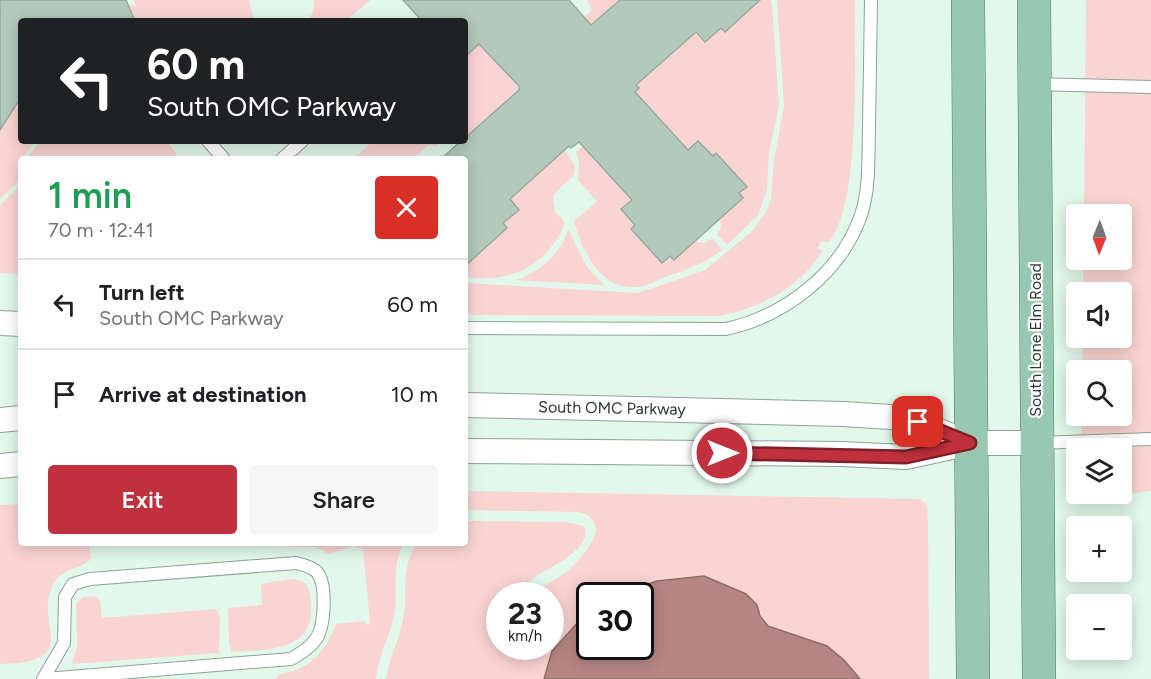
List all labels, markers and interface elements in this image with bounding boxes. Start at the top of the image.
text: 60 m [147,39,245,90]
icon: left [48,42,126,120]
text: South OMC Parkway [147,90,396,123]
text: 1 min [48,174,132,217]
button: close [375,176,438,239]
north arrow [1066,204,1132,270]
map controls [1066,204,1132,660]
text: 70 m · 12:41 [48,218,154,242]
street label: South Lone Elm Road [1026,263,1045,417]
text: Turn left [99,279,185,306]
button: sound [1066,282,1132,348]
icon: left [48,288,81,321]
text: 60 m [387,291,438,318]
text: South OMC Parkway [99,306,284,330]
button: search [1066,360,1132,426]
icon: arrive [48,378,81,411]
text: Arrive at destination [99,381,307,408]
text: 10 m [391,381,438,408]
pin [892,396,943,447]
street label: South OMC Parkway [538,397,687,419]
icon: arrive [901,405,934,438]
position arrow [690,421,754,485]
button: layers [1066,438,1132,504]
button: Exit [48,465,237,534]
button: Share [249,465,438,534]
button: + [1066,516,1132,582]
speed limit sign: 30 [576,582,654,660]
button: − [1066,594,1132,660]
text: 23 [508,595,542,632]
text: km/h [508,627,542,645]

